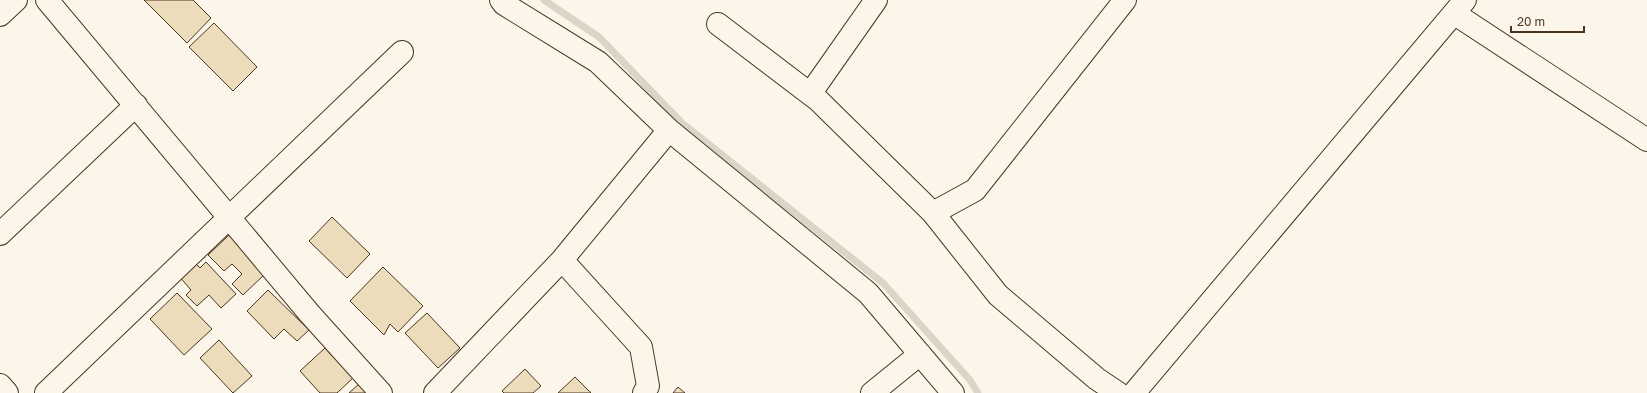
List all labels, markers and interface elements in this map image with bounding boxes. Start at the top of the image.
scale bar [1511,8,1584,34]
text: 20 m [1517,14,1545,29]

